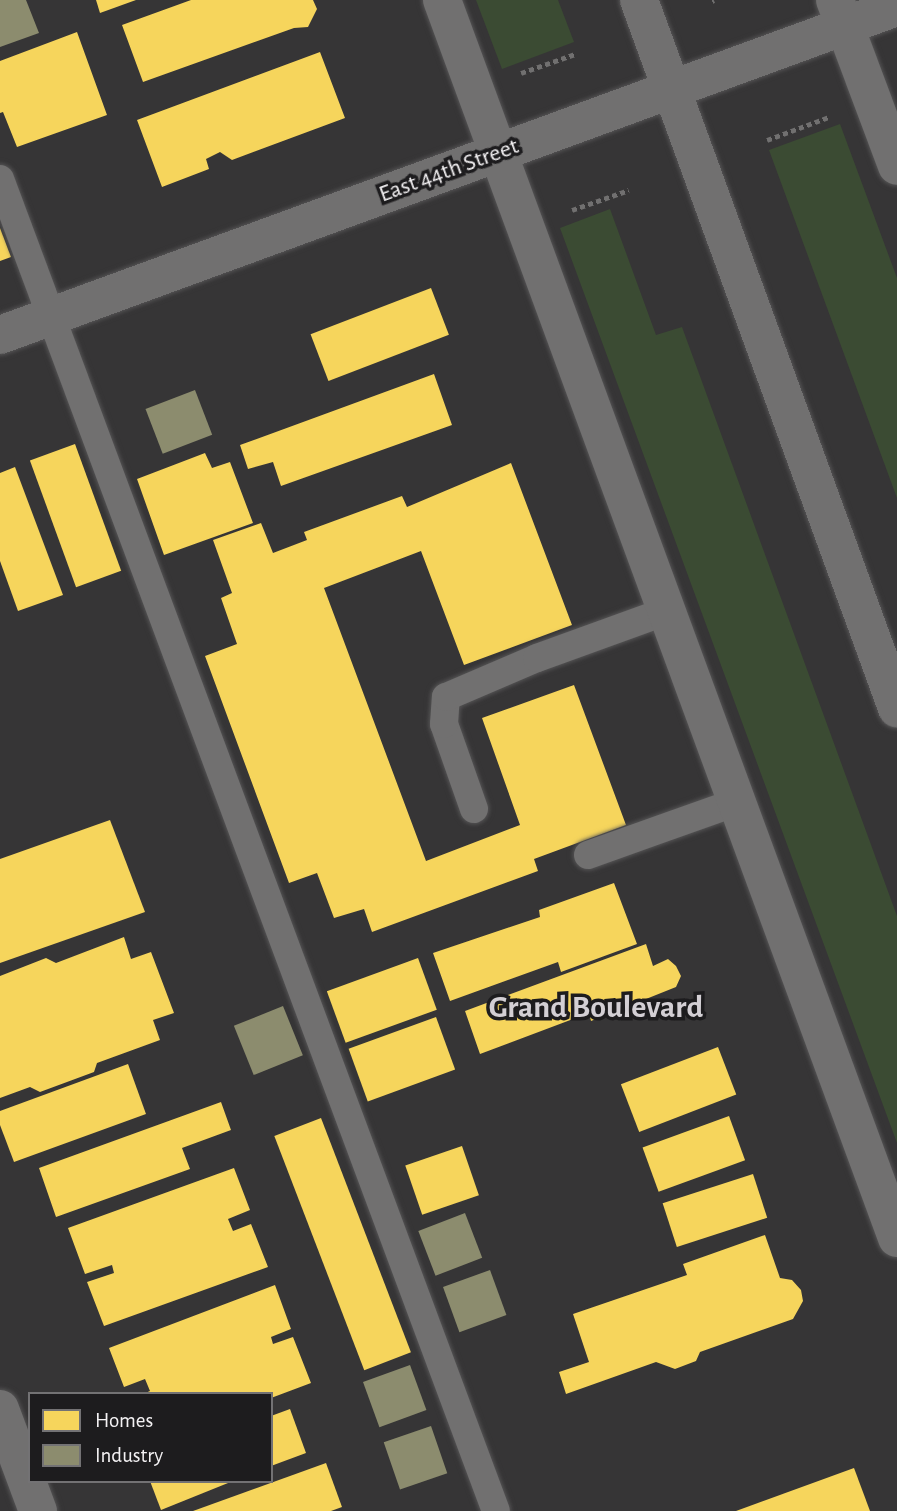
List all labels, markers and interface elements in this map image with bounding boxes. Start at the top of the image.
street label: East 44th Street [375,132,523,210]
district label: Grand Boulevard [489,988,703,1026]
legend [28,1392,273,1483]
text: Homes [95,1410,153,1431]
text: Industry [95,1445,163,1466]

